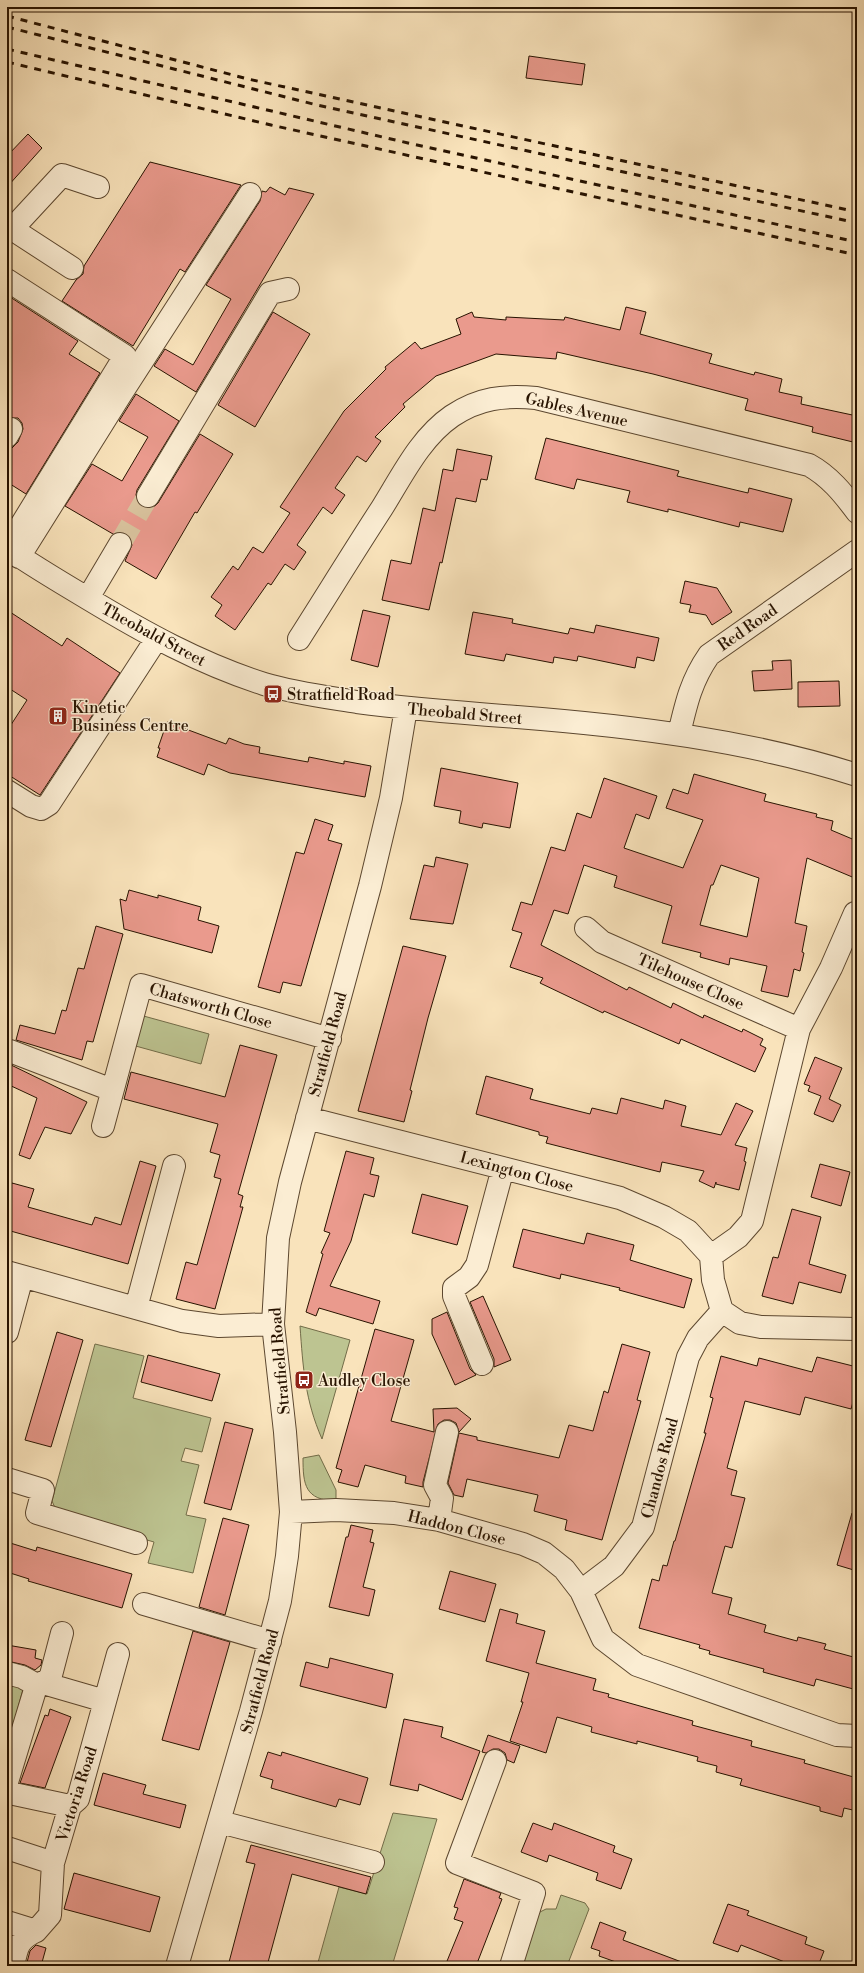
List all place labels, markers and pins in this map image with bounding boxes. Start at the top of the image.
bus stop icon: Stratfield Road [262,683,284,705]
place label: Stratfield Road [287,685,395,705]
place label: Kinetic Business Centre [71,698,189,736]
building icon: Kinetic Business Centre [47,705,69,727]
bus stop icon: Audley Close [293,1369,315,1391]
place label: Audley Close [317,1371,411,1391]

